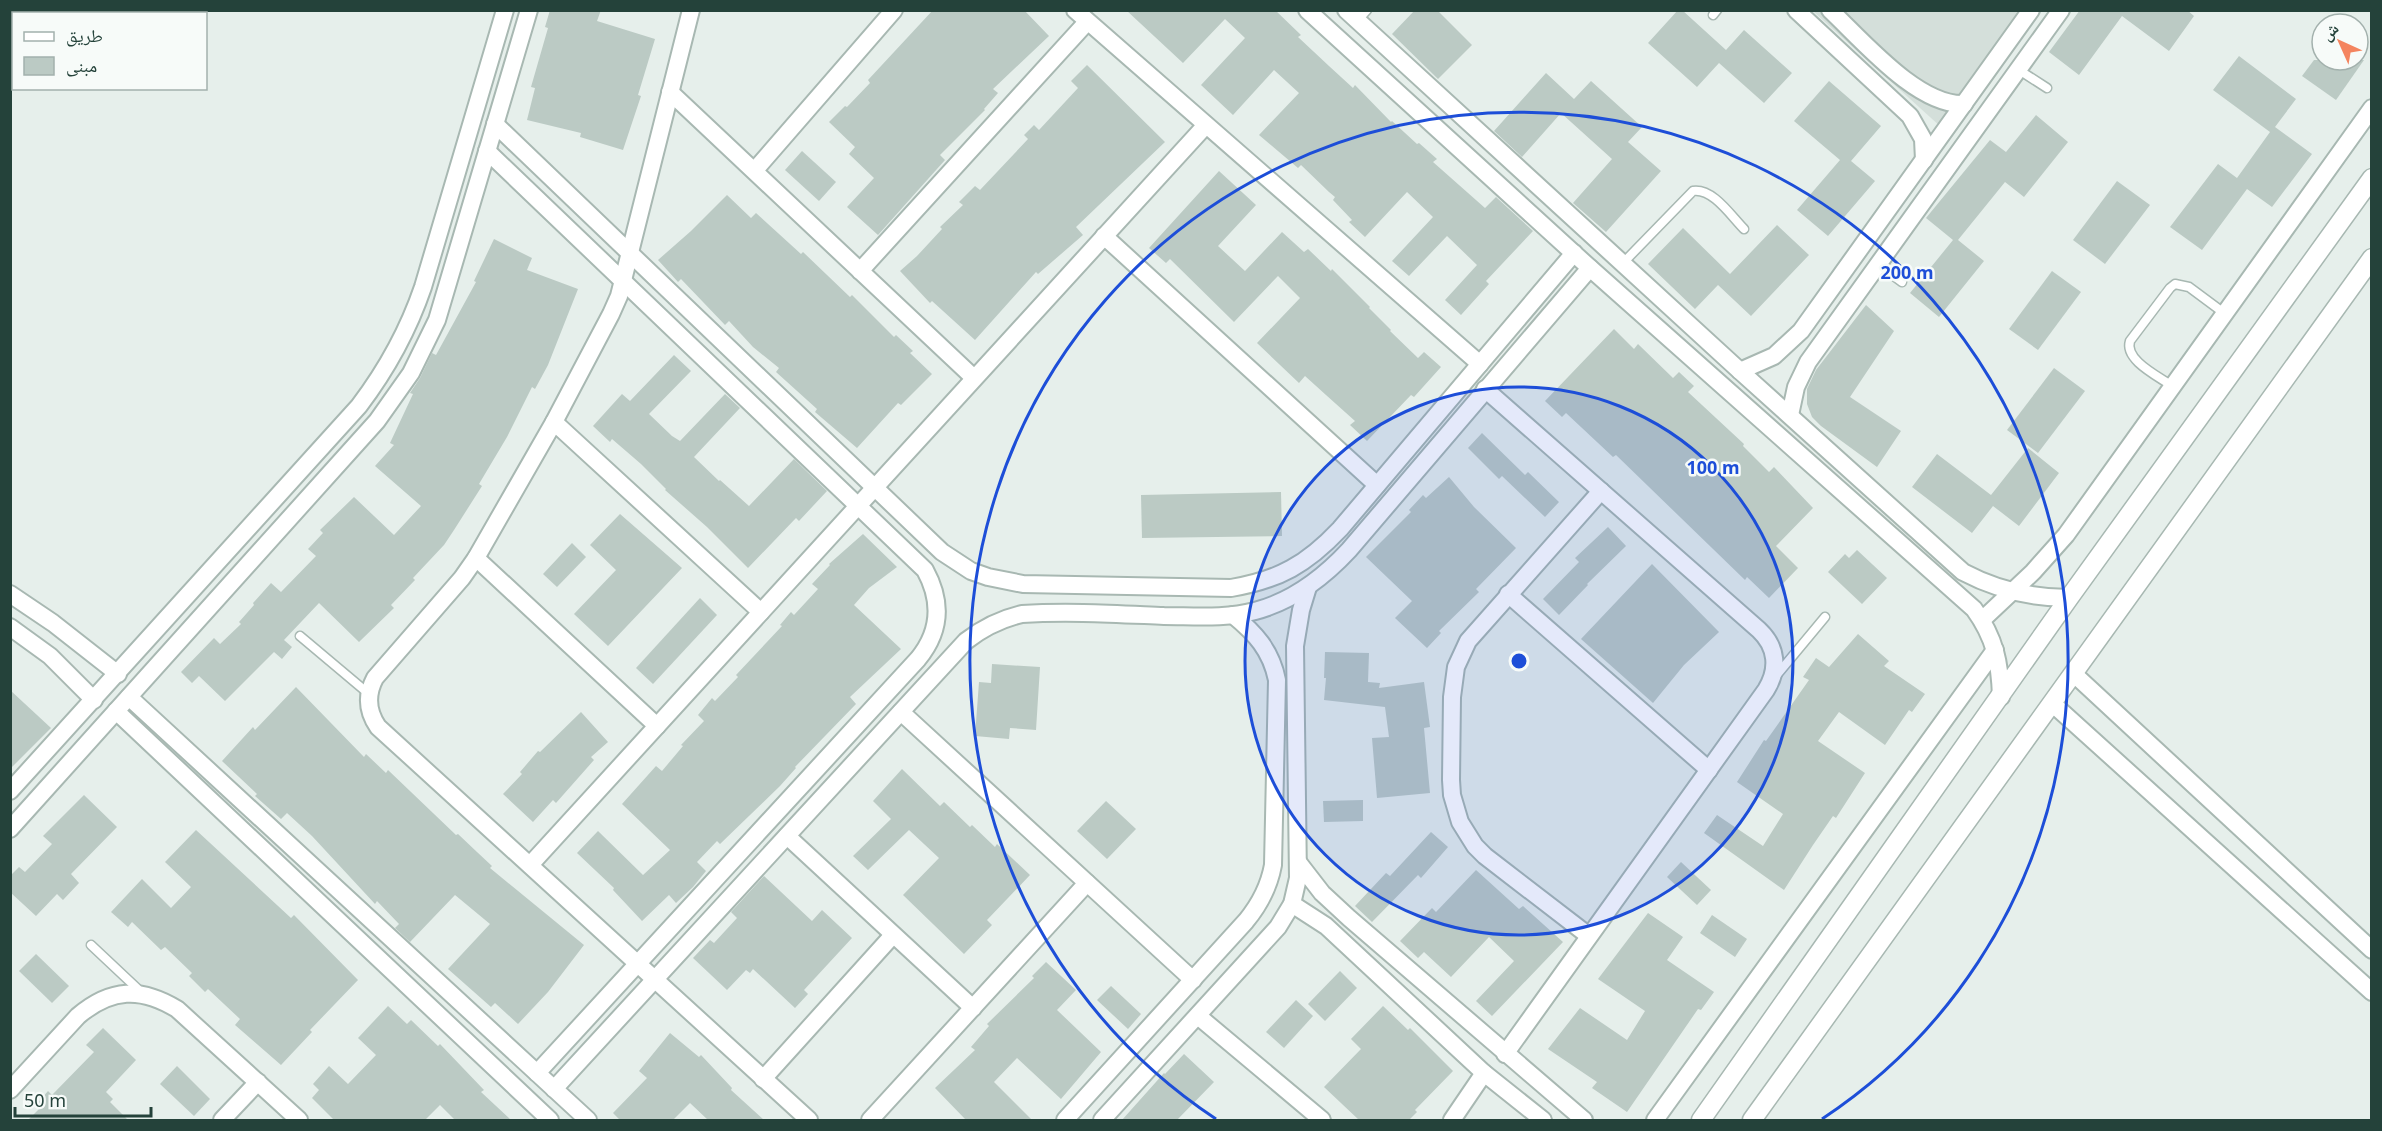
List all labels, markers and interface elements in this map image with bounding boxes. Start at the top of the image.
legend [12,12,207,90]
north arrow [2310,12,2370,72]
text: ش [2316,18,2343,45]
text: طريق [66,23,103,47]
text: مبنى [66,53,97,77]
text: 200 m [1880,260,1934,284]
text: 100 m [1686,455,1740,479]
centre of rings [1509,651,1529,671]
scale bar [15,1080,152,1118]
text: 50 m [24,1088,66,1112]

